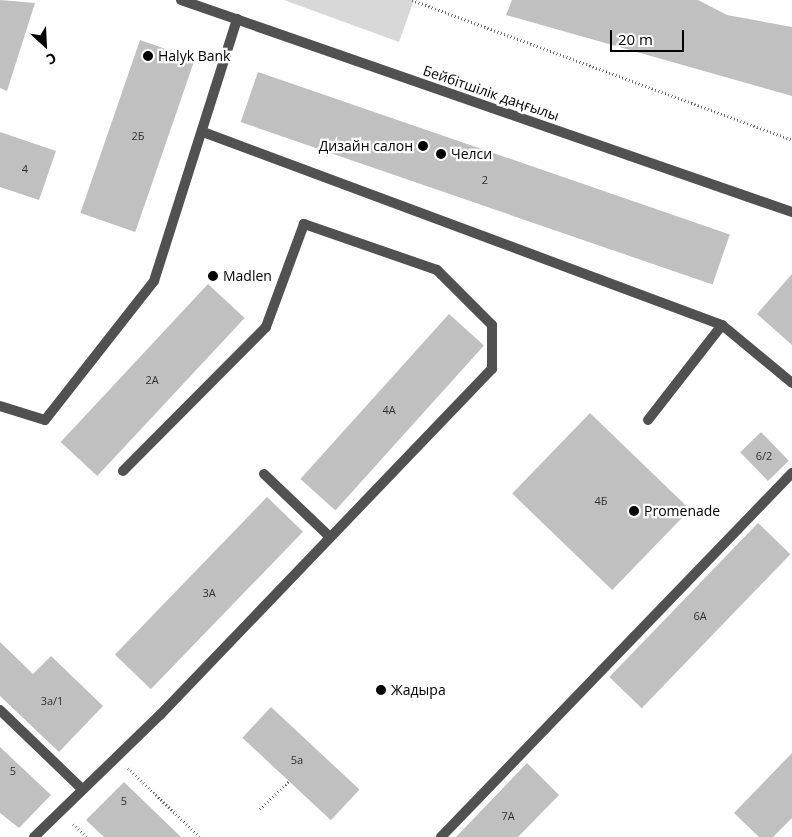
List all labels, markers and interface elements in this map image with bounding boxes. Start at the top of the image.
north arrow [20,20,70,70]
scale bar [612,20,686,52]
text: 20 m [618,29,653,49]
place label: Halyk Bank [158,48,230,64]
text: С [43,49,60,70]
marker: Halyk Bank [142,50,154,62]
street label: Бейбітшілік даңғылы [421,62,561,124]
house number: 2Б [131,129,145,143]
place label: Дизайн салон [319,138,413,154]
marker: Дизайн салон [417,140,429,152]
place label: Челси [451,146,492,162]
marker: Челси [435,148,447,160]
house number: 4 [22,162,28,176]
house number: 2 [482,173,488,187]
place label: Madlen [223,268,272,284]
marker: Madlen [207,270,219,282]
house number: 2А [145,373,159,387]
house number: 4А [382,403,396,417]
house number: 6/2 [756,449,772,463]
house number: 4Б [594,494,608,508]
place label: Promenade [644,503,720,519]
marker: Promenade [628,505,640,517]
house number: 3А [202,586,216,600]
house number: 6А [693,609,707,623]
place label: Жадыра [391,682,446,698]
marker: Жадыра [375,684,387,696]
house number: 3а/1 [41,694,63,708]
house number: 5а [291,753,303,767]
house number: 5 [10,764,16,778]
house number: 5 [121,794,127,808]
house number: 7А [501,809,515,823]

